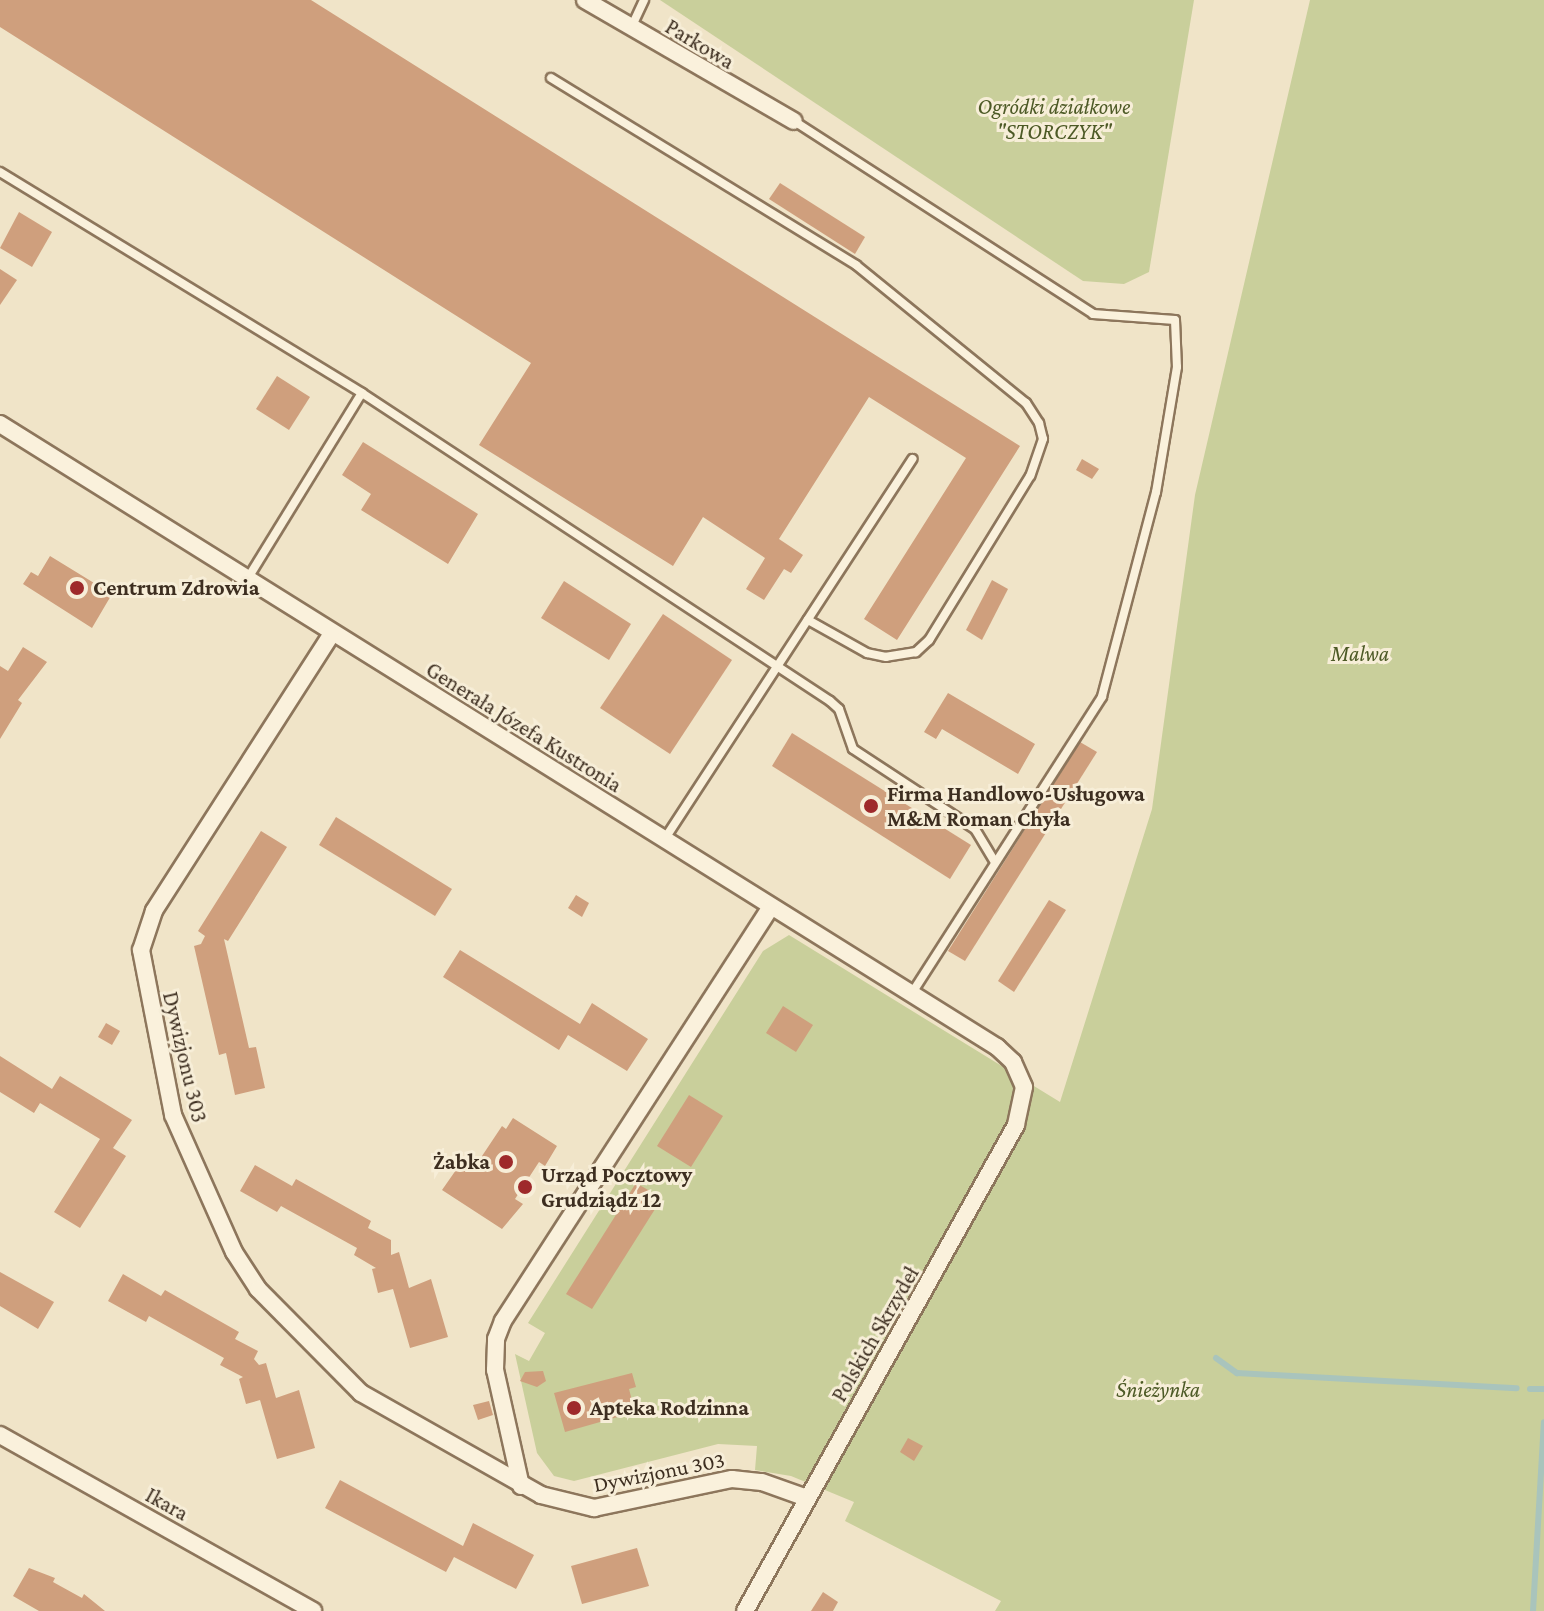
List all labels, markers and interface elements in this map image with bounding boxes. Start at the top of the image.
street label: Parkowa [661,13,739,75]
park label: Ogródki działkowe "STORCZYK" [978,93,1130,144]
place label: Centrum Zdrowia [93,575,259,601]
marker: Centrum Zdrowia [68,579,86,597]
park label: Malwa [1331,641,1389,667]
street label: Generała Józefa Kustronia [421,656,627,798]
place label: Firma Handlowo-Usługowa M&M Roman Chyła [887,780,1145,832]
marker: Firma Handlowo-Usługowa M&M Roman Chyła [862,797,880,815]
street label: Dywizjonu 303 [157,989,213,1125]
place label: Żabka [433,1149,490,1175]
marker: Żabka [497,1153,515,1171]
place label: Urząd Pocztowy Grudziądz 12 [541,1161,692,1212]
marker: Urząd Pocztowy Grudziądz 12 [516,1178,534,1196]
street label: Polskich Skrzydeł [826,1262,924,1406]
park label: Śnieżynka [1116,1377,1200,1403]
place label: Apteka Rodzinna [590,1395,749,1421]
marker: Apteka Rodzinna [565,1399,583,1417]
street label: Dywizjonu 303 [591,1446,727,1498]
street label: Ikara [141,1482,193,1526]

